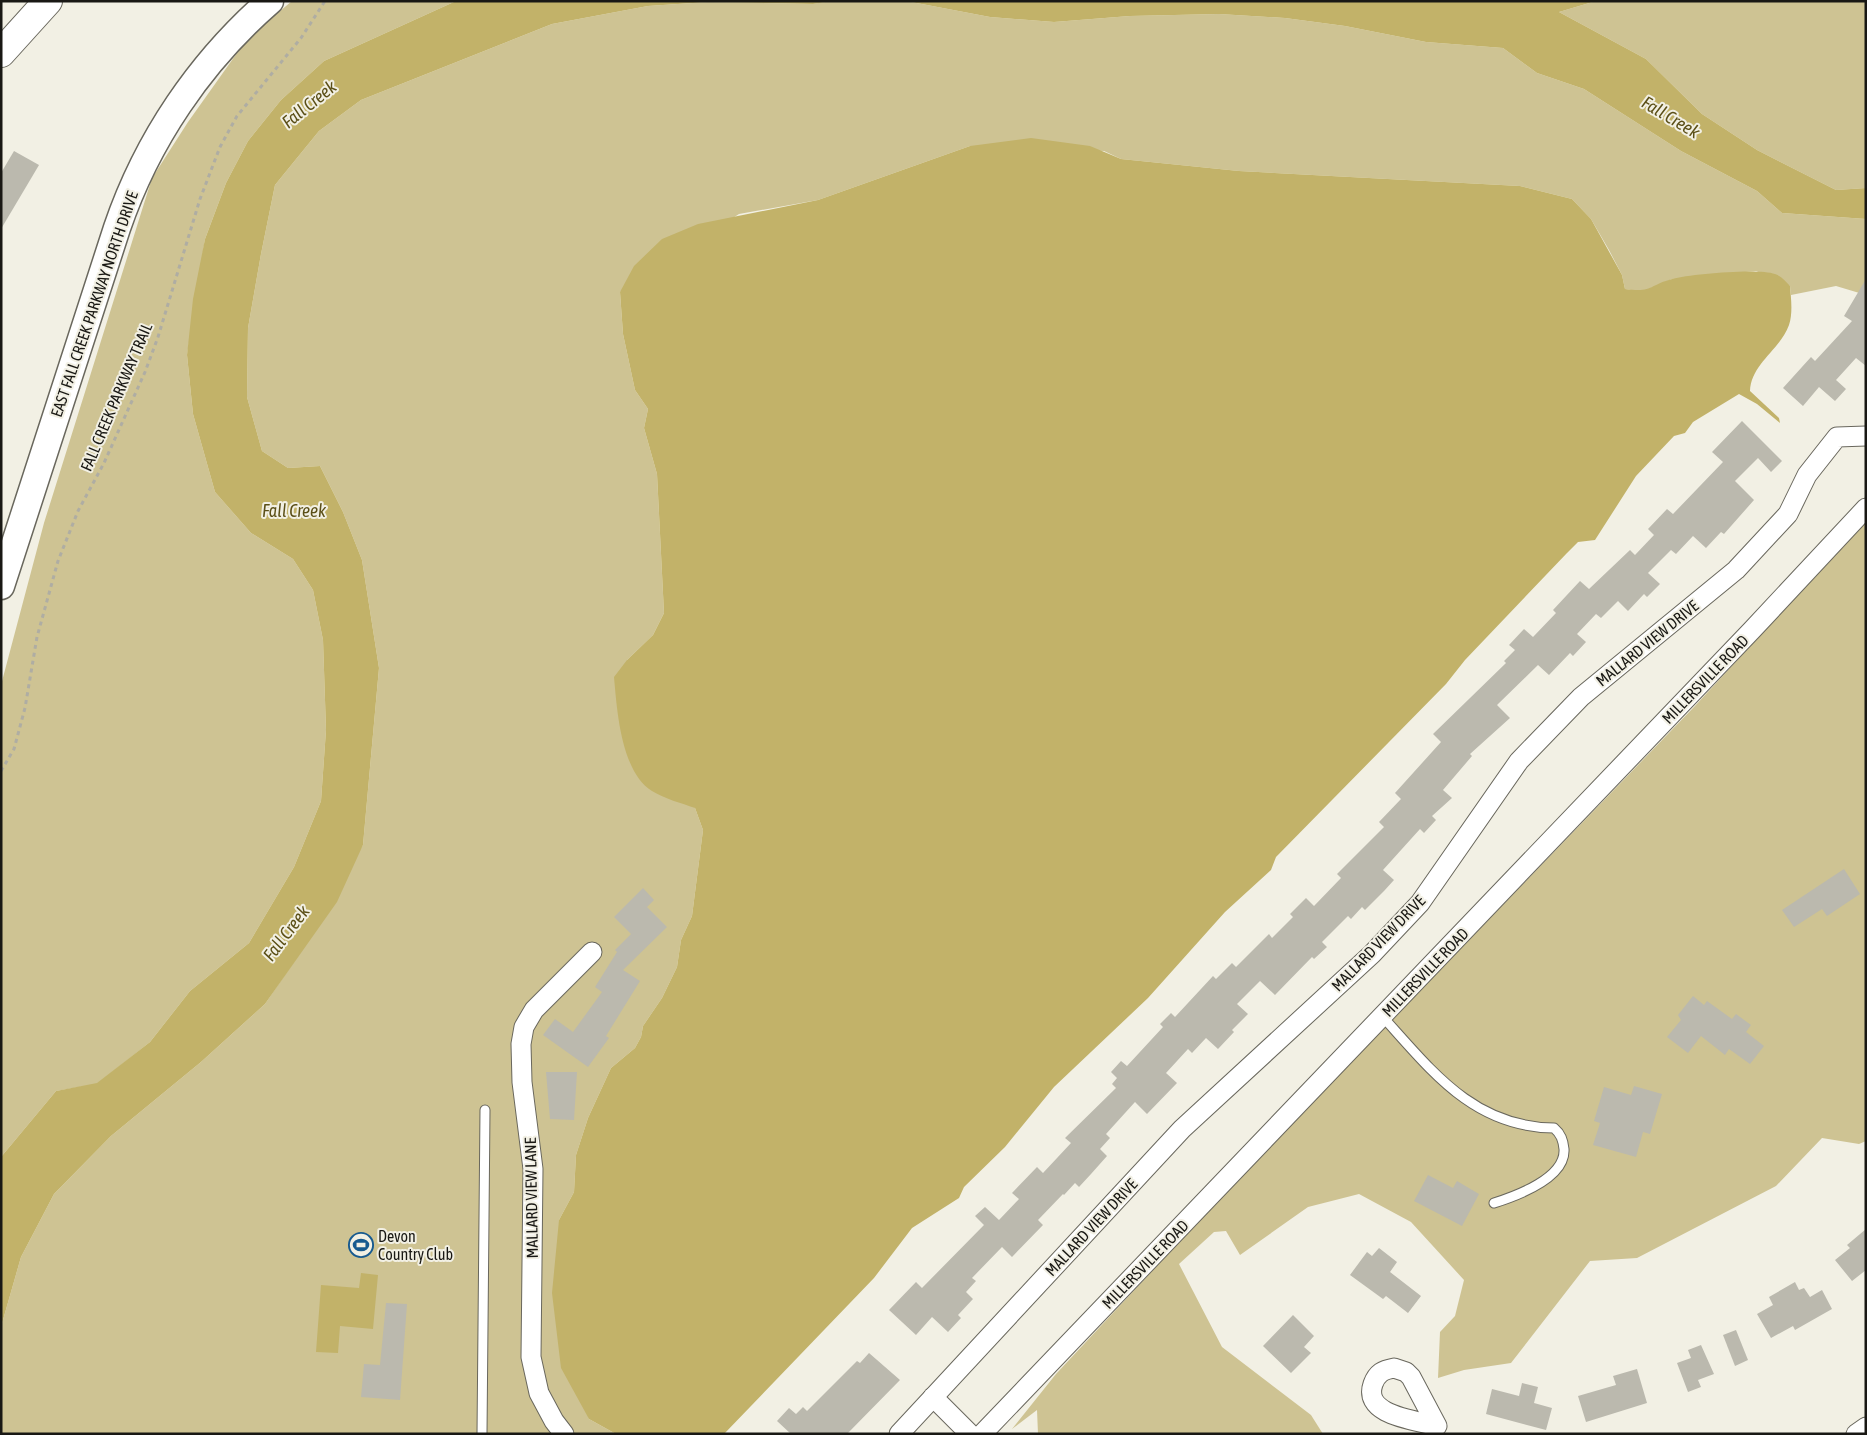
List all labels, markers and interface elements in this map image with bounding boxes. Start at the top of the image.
water label: Fall Creek [278,75,341,132]
water label: Fall Creek [1638,92,1705,143]
street label: EAST FALL CREEK PARKWAY NORTH DRIVE [47,189,141,419]
street label: FALL CREEK PARKWAY TRAIL [77,320,156,474]
water label: Fall Creek [262,500,327,521]
street label: MALLARD VIEW DRIVE [1592,596,1702,690]
street label: MILLERSVILLE ROAD [1658,631,1752,727]
street label: MALLARD VIEW DRIVE [1328,891,1428,995]
water label: Fall Creek [258,900,314,965]
street label: MILLERSVILLE ROAD [1378,924,1472,1020]
street label: MALLARD VIEW LANE [521,1137,541,1259]
street label: MALLARD VIEW DRIVE [1041,1175,1141,1279]
street label: MILLERSVILLE ROAD [1098,1216,1192,1312]
place label: Devon Country Club [378,1227,453,1264]
sports icon: Devon Country Club [348,1232,374,1258]

